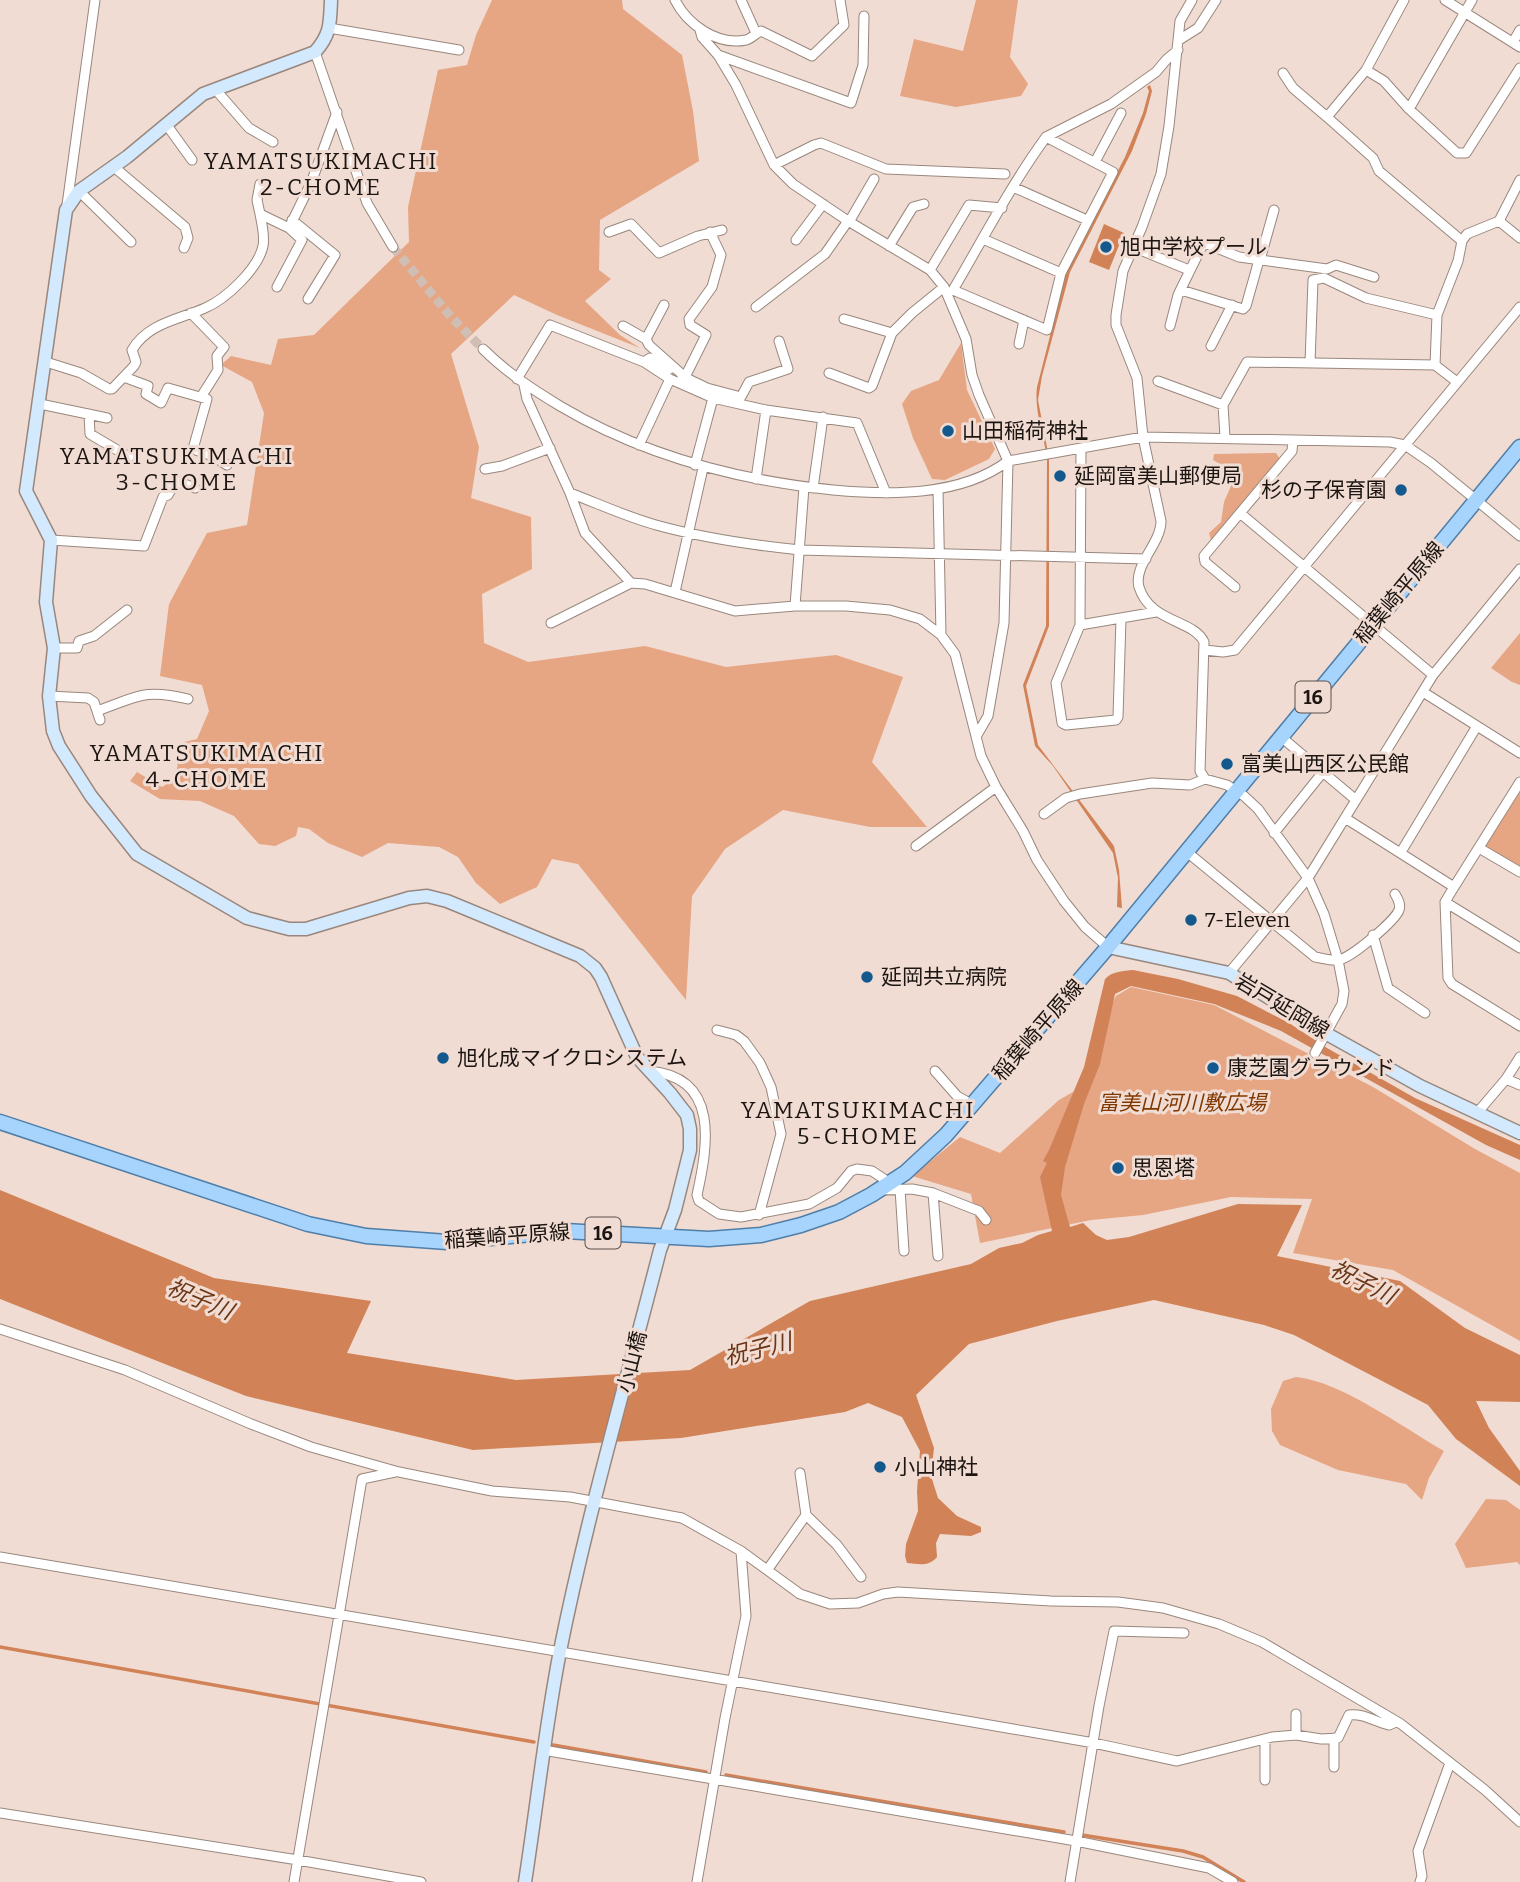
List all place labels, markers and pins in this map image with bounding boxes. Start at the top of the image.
place label: 旭中学校プール [1120,234,1267,260]
marker: 旭中学校プール [1098,239,1114,255]
place label: 山田稲荷神社 [962,418,1088,444]
marker: 山田稲荷神社 [940,423,956,439]
place label: 延岡富美山郵便局 [1074,463,1242,489]
marker: 延岡富美山郵便局 [1052,468,1068,484]
place label: 杉の子保育園 [1261,477,1387,503]
marker: 杉の子保育園 [1393,482,1409,498]
place label: 富美山西区公民館 [1241,751,1409,777]
marker: 富美山西区公民館 [1219,756,1235,772]
place label: 7-Eleven [1205,907,1290,933]
marker: 7-Eleven [1183,912,1199,928]
place label: 延岡共立病院 [881,964,1007,990]
marker: 延岡共立病院 [859,969,875,985]
place label: 旭化成マイクロシステム [457,1045,687,1071]
marker: 旭化成マイクロシステム [435,1050,451,1066]
place label: 康芝園グラウンド [1227,1055,1395,1081]
marker: 康芝園グラウンド [1205,1060,1221,1076]
place label: 思恩塔 [1132,1155,1195,1181]
marker: 思恩塔 [1110,1160,1126,1176]
place label: 小山神社 [894,1454,978,1480]
marker: 小山神社 [872,1459,888,1475]

